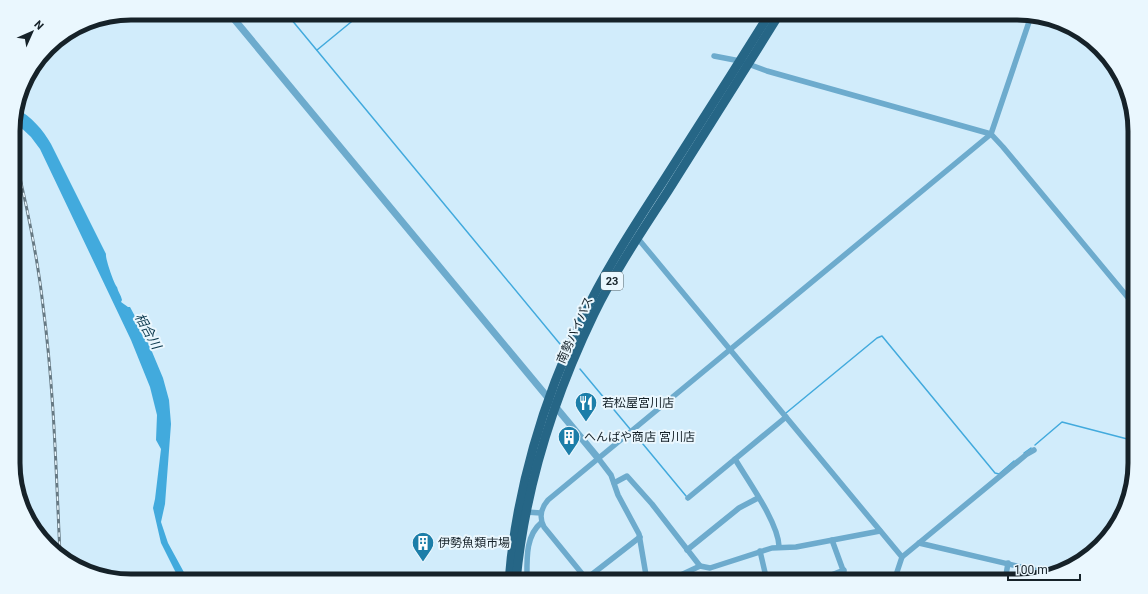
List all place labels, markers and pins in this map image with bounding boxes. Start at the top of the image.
restaurant icon: 若松屋宮川店 [573,390,599,423]
place label: 若松屋宮川店 [602,396,674,410]
building icon: へんばや商店 宮川店 [556,424,582,457]
place label: へんばや商店 宮川店 [584,430,695,444]
building icon: 伊勢魚類市場 [410,530,436,563]
place label: 伊勢魚類市場 [438,536,510,550]

